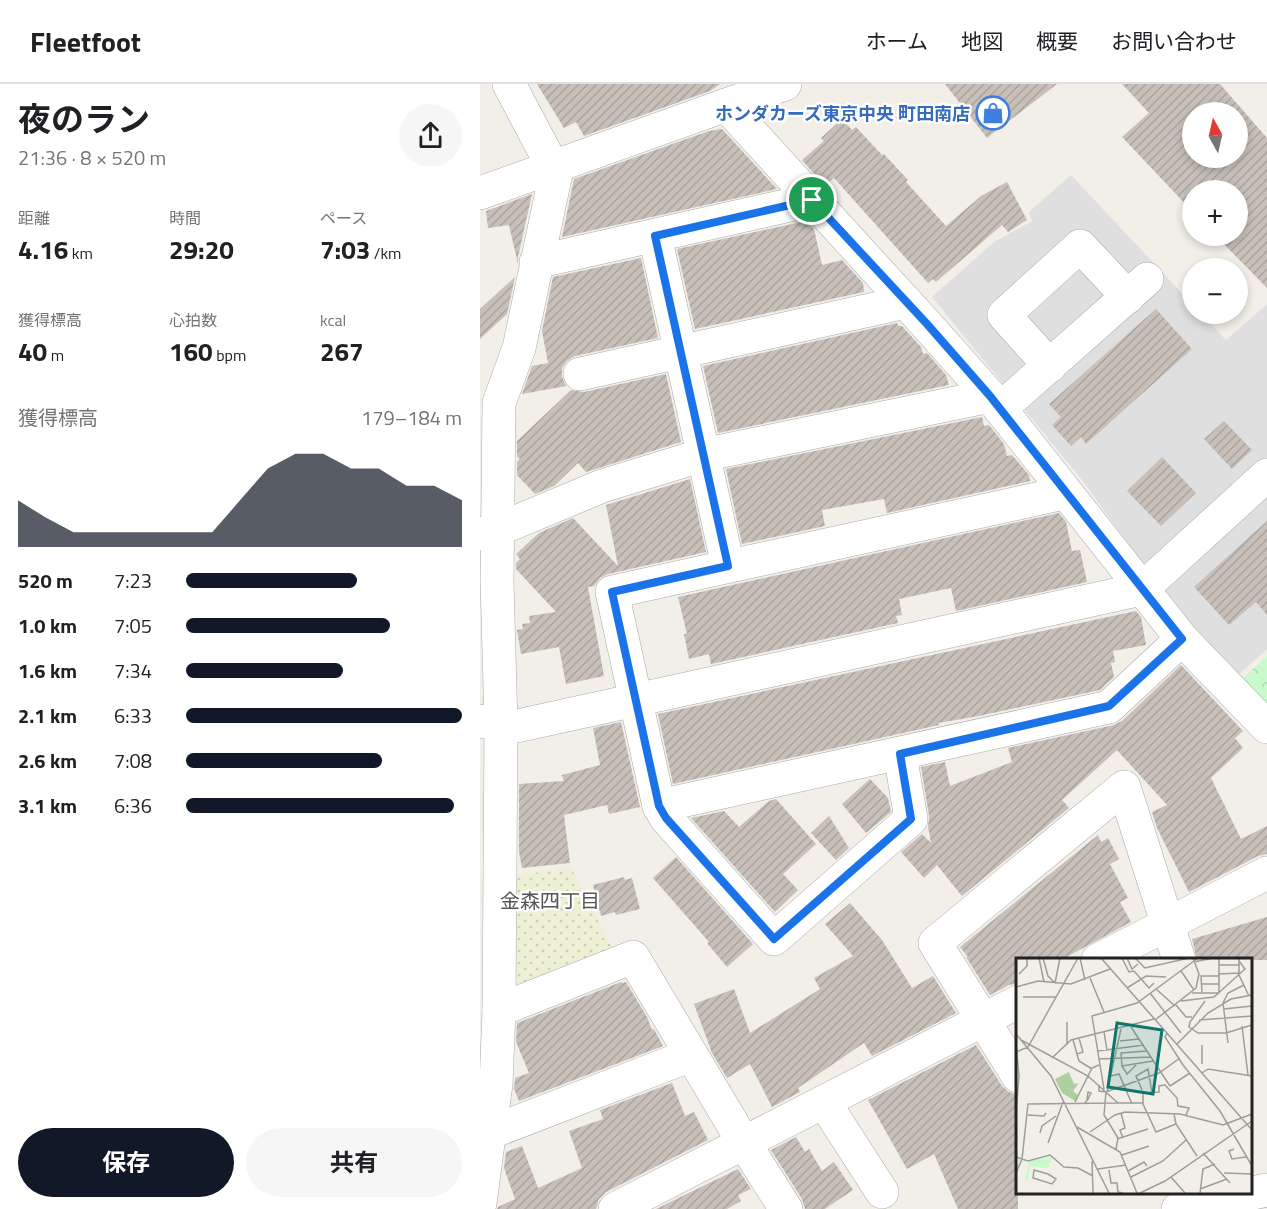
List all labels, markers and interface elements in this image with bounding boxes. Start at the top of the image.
text: Fleetfoot [30,20,141,63]
text: ホーム [866,25,928,57]
text: 地図 [961,25,1003,57]
text: 概要 [1036,25,1078,57]
text: お問い合わせ [1111,25,1237,57]
text: 夜のラン [18,94,150,144]
shop icon: ホンダカーズ東京中央 町田南店 [975,95,1011,131]
place label: ホンダカーズ東京中央 町田南店 [715,100,970,127]
north arrow [1182,102,1248,168]
map controls [1182,102,1248,324]
button: share [399,104,462,167]
text: 21:36 · 8 × 520 m [18,142,166,173]
pin [786,174,837,225]
button: + [1182,180,1248,246]
icon: arrive [795,183,828,216]
text: 距離 [18,206,50,230]
text: 時間 [169,206,201,230]
text: ペース [320,206,367,230]
text: 4.16 [18,230,68,269]
text: 29:20 [169,230,234,269]
text: 7:03 [320,230,370,269]
text: km [68,241,93,265]
text: /km [370,241,402,265]
button: − [1182,258,1248,324]
text: 獲得標高 [18,308,82,332]
text: 心拍数 [169,308,217,332]
text: kcal [320,308,346,332]
text: 40 [18,332,47,371]
text: 160 [169,332,213,371]
text: 267 [320,332,364,371]
text: m [47,343,64,367]
text: bpm [213,343,246,367]
text: 獲得標高 [18,402,98,433]
text: 179–184 m [361,402,462,433]
text: 520 m [18,565,73,596]
text: 7:23 [114,565,152,596]
text: 1.0 km [18,610,77,641]
text: 7:05 [114,610,152,641]
text: 1.6 km [18,655,77,686]
text: 7:34 [114,655,152,686]
text: 2.1 km [18,700,77,731]
text: 6:33 [114,700,152,731]
text: 2.6 km [18,745,77,776]
text: 7:08 [114,745,152,776]
text: 3.1 km [18,790,77,821]
text: 6:36 [114,790,152,821]
district label: 金森四丁目 [500,885,600,916]
inset map [1016,958,1252,1194]
button: 保存 [18,1128,234,1197]
button: 共有 [246,1128,462,1197]

